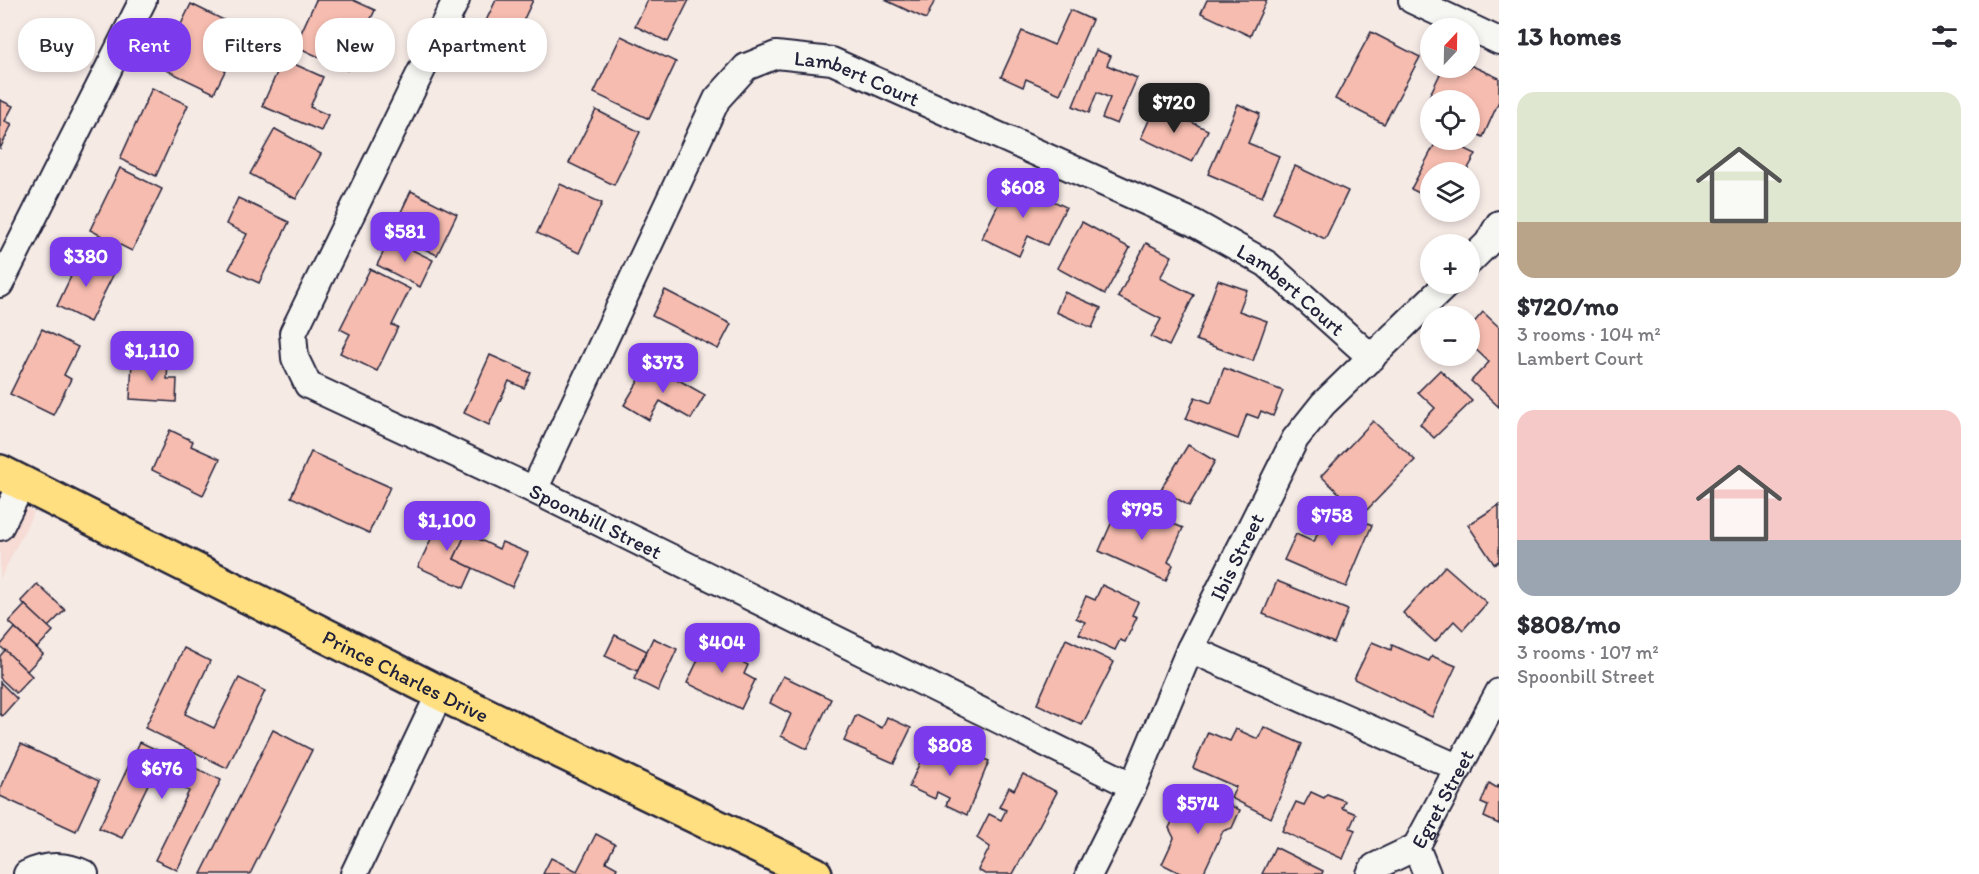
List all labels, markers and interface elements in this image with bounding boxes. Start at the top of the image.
chip: Buy [18,18,95,72]
chip: Rent [107,18,191,72]
chip: Filters [203,18,303,72]
chip: New [315,18,395,72]
chip: Apartment [407,18,547,72]
north arrow [1420,18,1480,78]
map controls [1420,18,1480,366]
text: 13 homes [1517,20,1621,52]
icon: filters [1928,20,1961,53]
street label: Lambert Court [793,45,924,111]
pin: $720 [1138,83,1210,134]
text: $720 [1153,90,1195,114]
button: locate [1420,90,1480,150]
icon: home [1685,131,1793,239]
button: layers [1420,162,1480,222]
pin: $608 [987,168,1059,219]
text: $608 [1001,175,1045,199]
pin: $581 [369,212,441,263]
text: $581 [385,219,425,243]
button: + [1420,234,1480,294]
pin: $380 [50,237,122,288]
street label: Lambert Court [1233,237,1350,340]
text: $380 [64,244,108,268]
text: $720/mo [1517,290,1619,322]
button: − [1420,306,1480,366]
text: 3 rooms · 104 m² [1517,322,1661,346]
pin: $1,110 [103,331,201,382]
text: $1,110 [124,338,180,362]
pin: $373 [627,343,699,394]
text: Lambert Court [1517,346,1643,370]
text: $373 [642,350,684,374]
icon: home [1685,449,1793,557]
street label: Spoonbill Street [526,477,666,564]
pin: $795 [1106,490,1178,541]
pin: $758 [1296,496,1368,547]
text: $795 [1121,497,1163,521]
pin: $1,100 [398,501,496,552]
text: $758 [1311,503,1353,527]
text: $1,100 [418,508,476,532]
street label: Ibis Street [1204,509,1268,604]
text: $808/mo [1517,608,1621,640]
pin: $404 [686,623,758,674]
street label: Prince Charles Drive [319,624,493,727]
text: $404 [699,630,745,654]
text: 3 rooms · 107 m² [1517,640,1659,664]
text: Spoonbill Street [1517,664,1654,688]
pin: $808 [914,726,986,777]
text: $808 [928,733,972,757]
street label: Egret Street [1405,745,1479,852]
pin: $676 [126,749,198,800]
text: $676 [141,756,183,780]
pin: $574 [1162,784,1234,835]
text: $574 [1177,791,1219,815]

